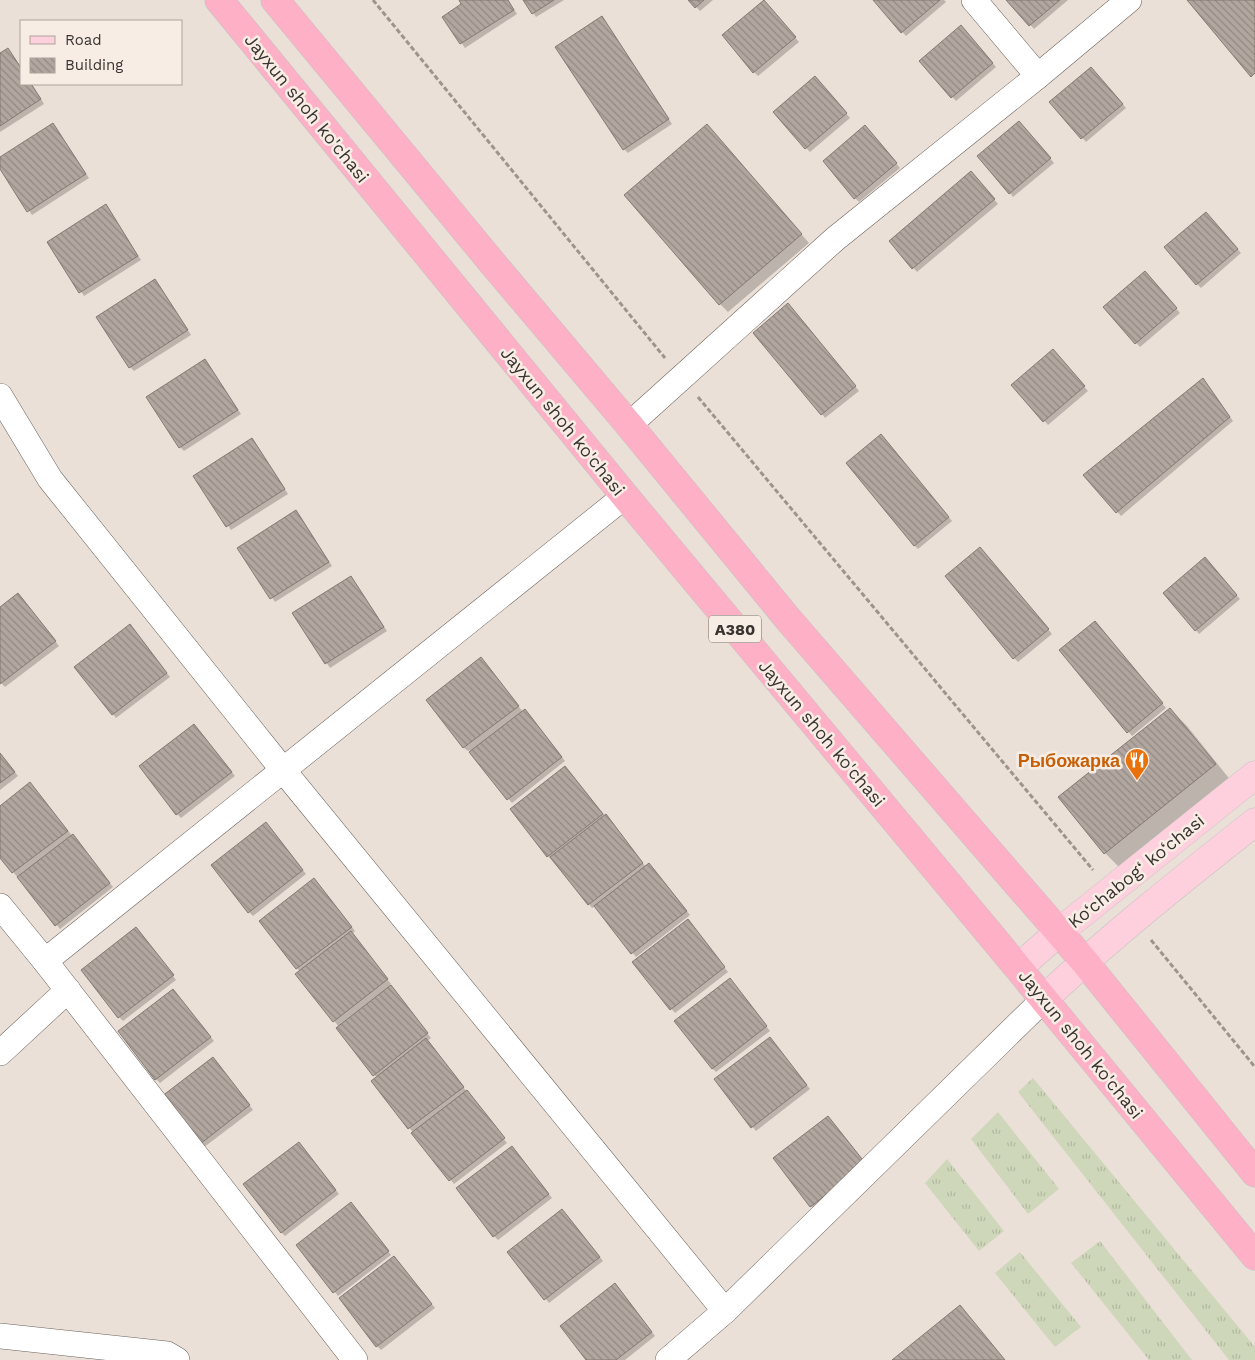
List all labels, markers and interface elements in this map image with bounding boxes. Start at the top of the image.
legend [20,20,182,85]
street label: Jayxun shoh ko'chasi [241,29,373,187]
text: Road [65,31,102,49]
text: Building [65,56,123,74]
street label: Jayxun shoh ko'chasi [497,342,629,500]
road number: A380 [709,616,761,642]
street label: Jayxun shoh ko'chasi [754,655,890,811]
restaurant icon: Рыбожарка [1124,747,1150,781]
place label: Рыбожарка [1018,750,1121,771]
street label: Ko‘chabog‘ ko‘chasi [1064,810,1208,932]
street label: Jayxun shoh ko'chasi [1015,965,1147,1123]

